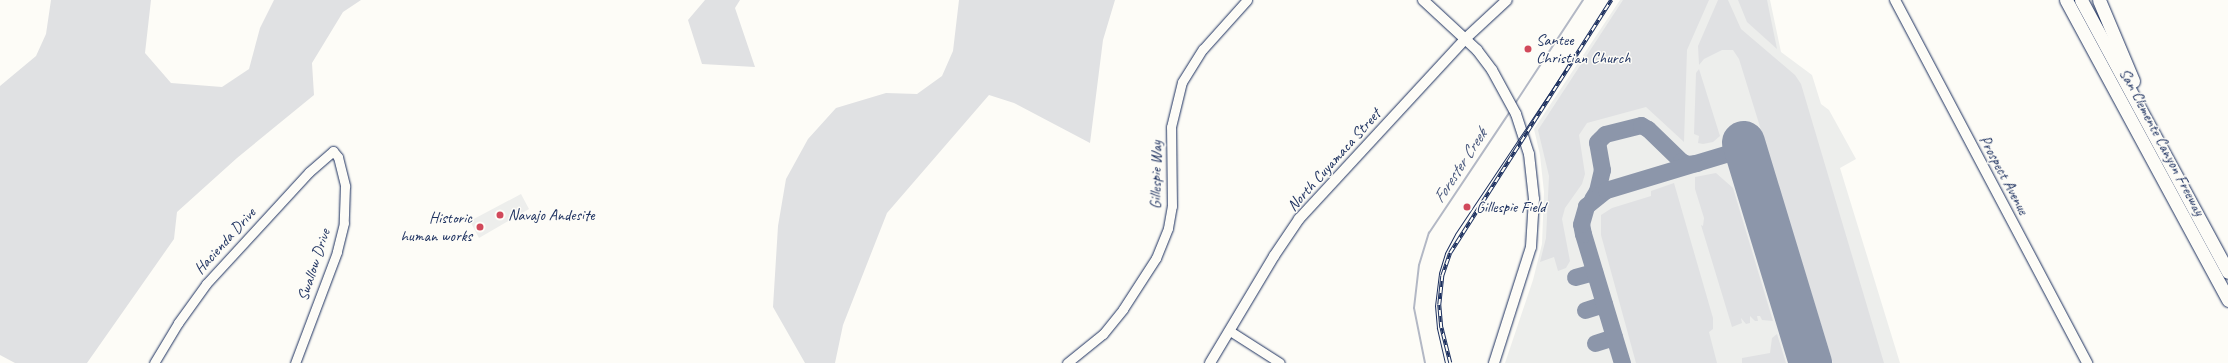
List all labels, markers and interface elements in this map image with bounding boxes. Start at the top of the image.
place label: Santee Christian Church [1536,30,1631,68]
marker: Santee Christian Church [1523,44,1533,54]
street label: San Clemente Canyon Freeway [2115,65,2209,219]
street label: North Cuyamaca Street [1283,105,1385,215]
water label: Forester Creek [1429,125,1491,207]
street label: Prospect Avenue [1975,132,2033,218]
street label: Gillespie Way [1146,140,1166,210]
place label: Gillespie Field [1476,197,1546,217]
marker: Gillespie Field [1461,201,1473,213]
street label: Hacienda Drive [190,204,260,278]
place label: Navajo Andesite [508,205,594,225]
place label: Historic human works [400,208,472,246]
marker: Navajo Andesite [495,210,505,220]
marker: Historic human works [475,222,485,232]
street label: Swallow Drive [293,227,335,303]

